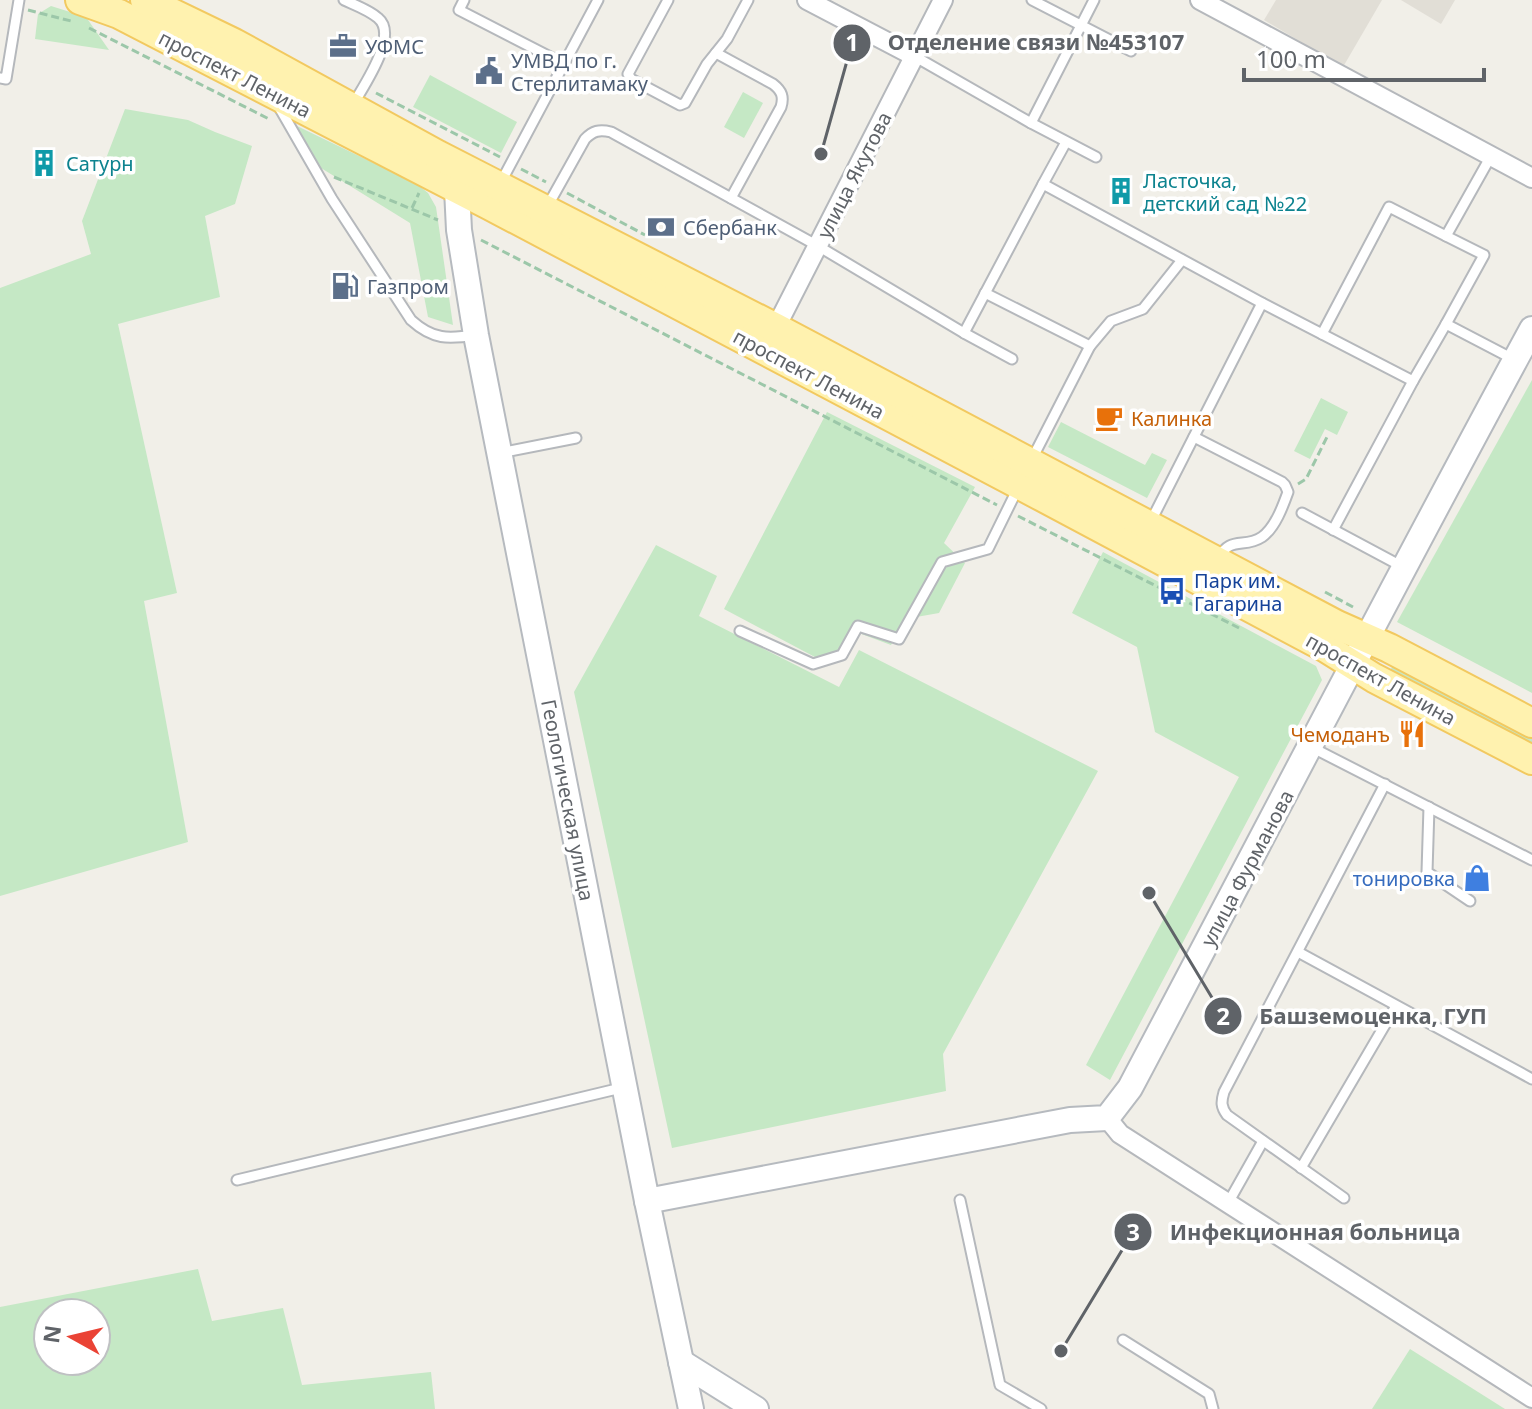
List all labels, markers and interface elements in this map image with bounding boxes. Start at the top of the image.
callout: Отделение связи №453107 [832,20,1200,66]
street label: проспект Ленина [154,24,316,124]
text: 1 [845,25,859,58]
text: Отделение связи №453107 [888,26,1184,56]
office icon: УФМС [328,31,358,61]
scale bar [1244,32,1484,82]
place label: УФМС [365,33,424,60]
text: 100 m [1256,42,1326,75]
place label: УМВД по г. Стерлитамаку [511,47,649,97]
public building icon: УМВД по г. Стерлитамаку [474,56,504,86]
street label: улица Якутова [810,107,898,243]
building icon: Сатурн [29,148,59,178]
place label: Сатурн [66,150,134,177]
place label: Ласточка, детский сад №22 [1143,167,1307,217]
building icon: Ласточка, детский сад №22 [1106,176,1136,206]
bank icon: Сбербанк [646,212,676,242]
place label: Сбербанк [683,214,777,241]
fuel station icon: Газпром [330,271,360,301]
place label: Газпром [367,273,449,300]
street label: проспект Ленина [729,323,889,425]
cafe icon: Калинка [1094,403,1124,433]
place label: Калинка [1131,405,1212,432]
place label: Парк им. Гагарина [1194,567,1282,617]
bus stop icon: Парк им. Гагарина [1157,576,1187,606]
street label: проспект Ленина [1301,627,1461,731]
street label: Геологическая улица [535,697,601,903]
restaurant icon: Чемоданъ [1397,719,1427,749]
place label: Чемоданъ [1290,721,1390,748]
street label: улица Фурманова [1194,785,1300,951]
shop icon: тонировка [1462,863,1492,893]
place label: тонировка [1353,865,1455,892]
callout: Башземоценка, ГУП [1203,993,1503,1039]
text: 2 [1216,999,1230,1032]
text: Башземоценка, ГУП [1259,1000,1487,1030]
callout: Инфекционная больница [1113,1209,1476,1255]
text: 3 [1126,1215,1140,1248]
text: Инфекционная больница [1170,1216,1460,1246]
north arrow [32,1297,112,1377]
text: N [35,1323,67,1345]

